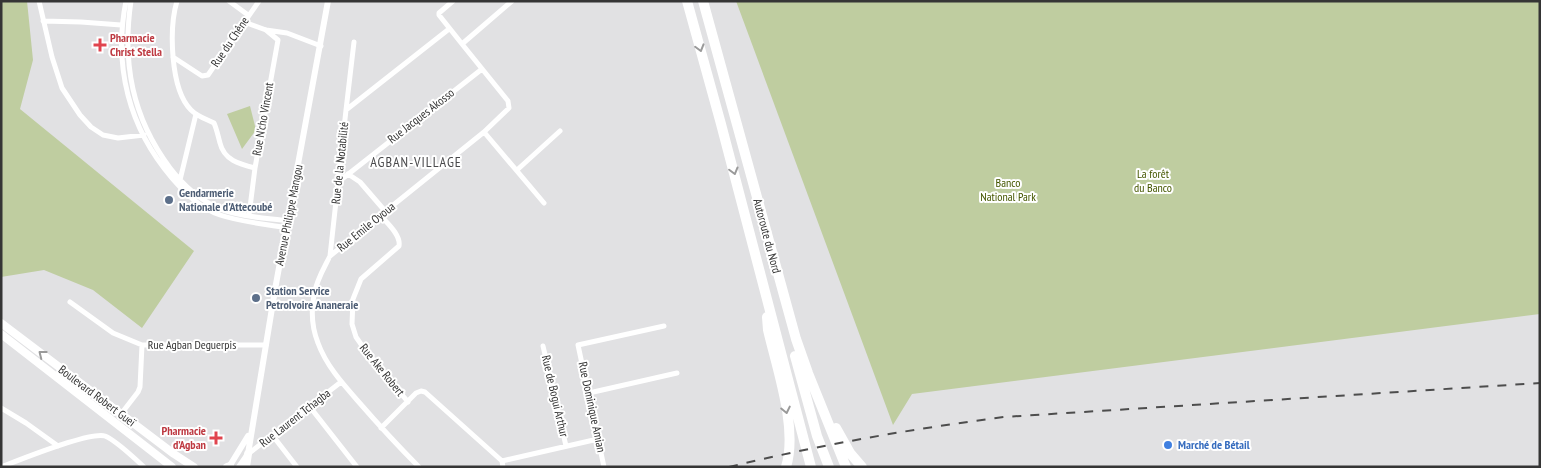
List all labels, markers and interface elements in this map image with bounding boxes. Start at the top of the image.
street label: Rue du Chêne [207,14,252,70]
place label: Pharmacie Christ Stella [110,30,162,59]
marker: Pharmacie Christ Stella [94,39,106,51]
one-way arrow [694,44,705,53]
street label: Rue N'cho Vincent [249,80,276,157]
street label: Rue Jacques Akosso [384,85,457,146]
street label: Rue de la Notabilité [328,121,351,205]
district label: AGBAN-VILLAGE [370,153,462,171]
street label: Avenue Philippe Mangou [271,163,306,267]
park label: La forêt du Banco [1134,166,1172,195]
one-way arrow [728,167,738,175]
park label: Banco National Park [980,175,1036,204]
place label: Gendarmerie Nationale d'Attecoubé [179,185,272,214]
marker: Gendarmerie Nationale d'Attecoubé [163,194,175,206]
street label: Autoroute du Nord [750,197,785,275]
street label: Rue Emile Oyoua [334,198,398,255]
place label: Station Service PetroIvoire Ananeraie [266,283,358,312]
marker: Station Service PetroIvoire Ananeraie [250,292,262,304]
street label: Rue Agban Deguerpis [148,337,236,352]
street label: Rue Ake Robert [357,340,409,400]
one-way arrow [39,352,48,360]
street label: Rue de Bogui Arthur [539,353,572,439]
street label: Rue Dominique Amian [576,360,609,453]
street label: Boulevard Robert Gueï [56,362,139,430]
street label: Rue Laurent Tchagba [256,385,333,450]
one-way arrow [780,406,791,415]
place label: Pharmacie d’Agban [161,423,206,452]
marker: Pharmacie d’Agban [210,432,222,444]
place label: Marché de Bétail [1178,437,1250,452]
marker: Marché de Bétail [1162,439,1174,451]

